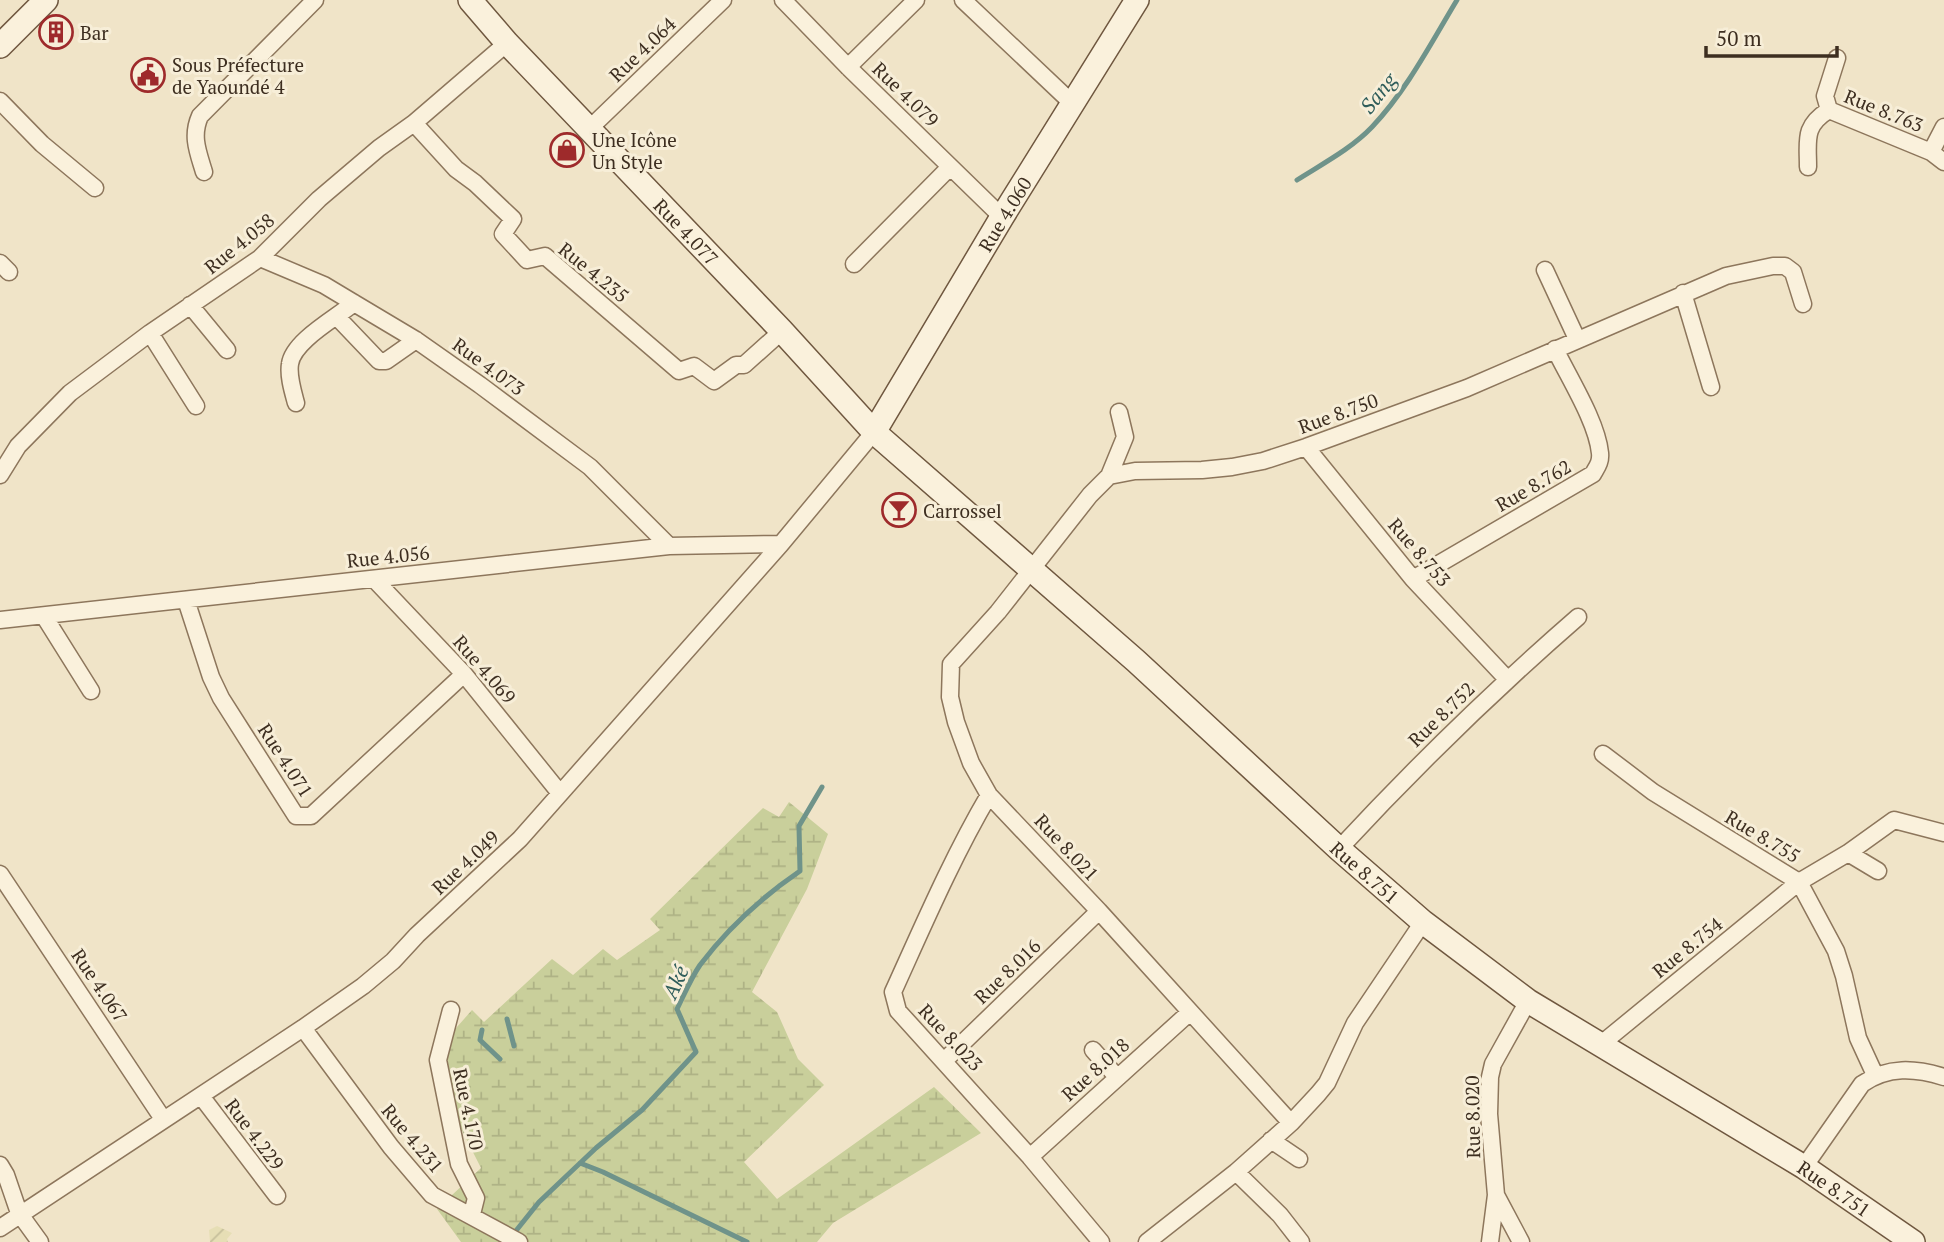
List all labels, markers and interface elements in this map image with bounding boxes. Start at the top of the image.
street label: Rue 4.064 [603,11,681,87]
building icon: Bar [37,13,75,51]
scale bar [1706,14,1837,58]
place label: Bar [80,20,109,45]
text: 50 m [1716,24,1762,52]
place label: Sous Préfecture de Yaoundé 4 [172,52,304,99]
public building icon: Sous Préfecture de Yaoundé 4 [129,56,167,94]
street label: Rue 4.079 [867,56,945,132]
water label: Sang [1353,66,1404,119]
street label: Rue 8.763 [1841,83,1927,137]
place label: Une Icône Un Style [592,127,677,174]
shop icon: Une Icône Un Style [548,131,586,169]
street label: Rue 4.060 [972,172,1037,256]
street label: Rue 4.077 [649,193,724,270]
street label: Rue 4.058 [199,207,279,279]
street label: Rue 4.235 [554,236,634,308]
street label: Rue 4.073 [448,331,530,401]
street label: Rue 8.750 [1295,387,1381,439]
street label: Rue 8.762 [1491,453,1575,517]
bar icon: Carrossel [880,491,918,529]
place label: Carrossel [923,498,1002,523]
street label: Rue 8.753 [1383,512,1457,592]
street label: Rue 4.056 [345,539,431,573]
street label: Rue 4.069 [448,629,522,709]
street label: Rue 8.752 [1402,676,1480,752]
street label: Rue 4.071 [253,718,319,802]
street label: Rue 8.755 [1721,804,1805,868]
street label: Rue 8.021 [1030,808,1104,886]
street label: Rue 4.049 [426,825,504,899]
street label: Rue 8.751 [1326,835,1405,909]
street label: Rue 8.754 [1647,911,1728,983]
street label: Rue 8.016 [968,933,1046,1009]
street label: Rue 4.067 [66,944,134,1026]
water label: Aké [654,960,695,1005]
street label: Rue 8.023 [914,998,988,1076]
street label: Rue 8.018 [1056,1032,1134,1106]
street label: Rue 4.170 [448,1066,490,1152]
street label: Rue 8.020 [1459,1075,1485,1159]
street label: Rue 4.229 [220,1093,290,1175]
street label: Rue 4.231 [377,1098,449,1178]
street label: Rue 8.751 [1793,1154,1876,1222]

